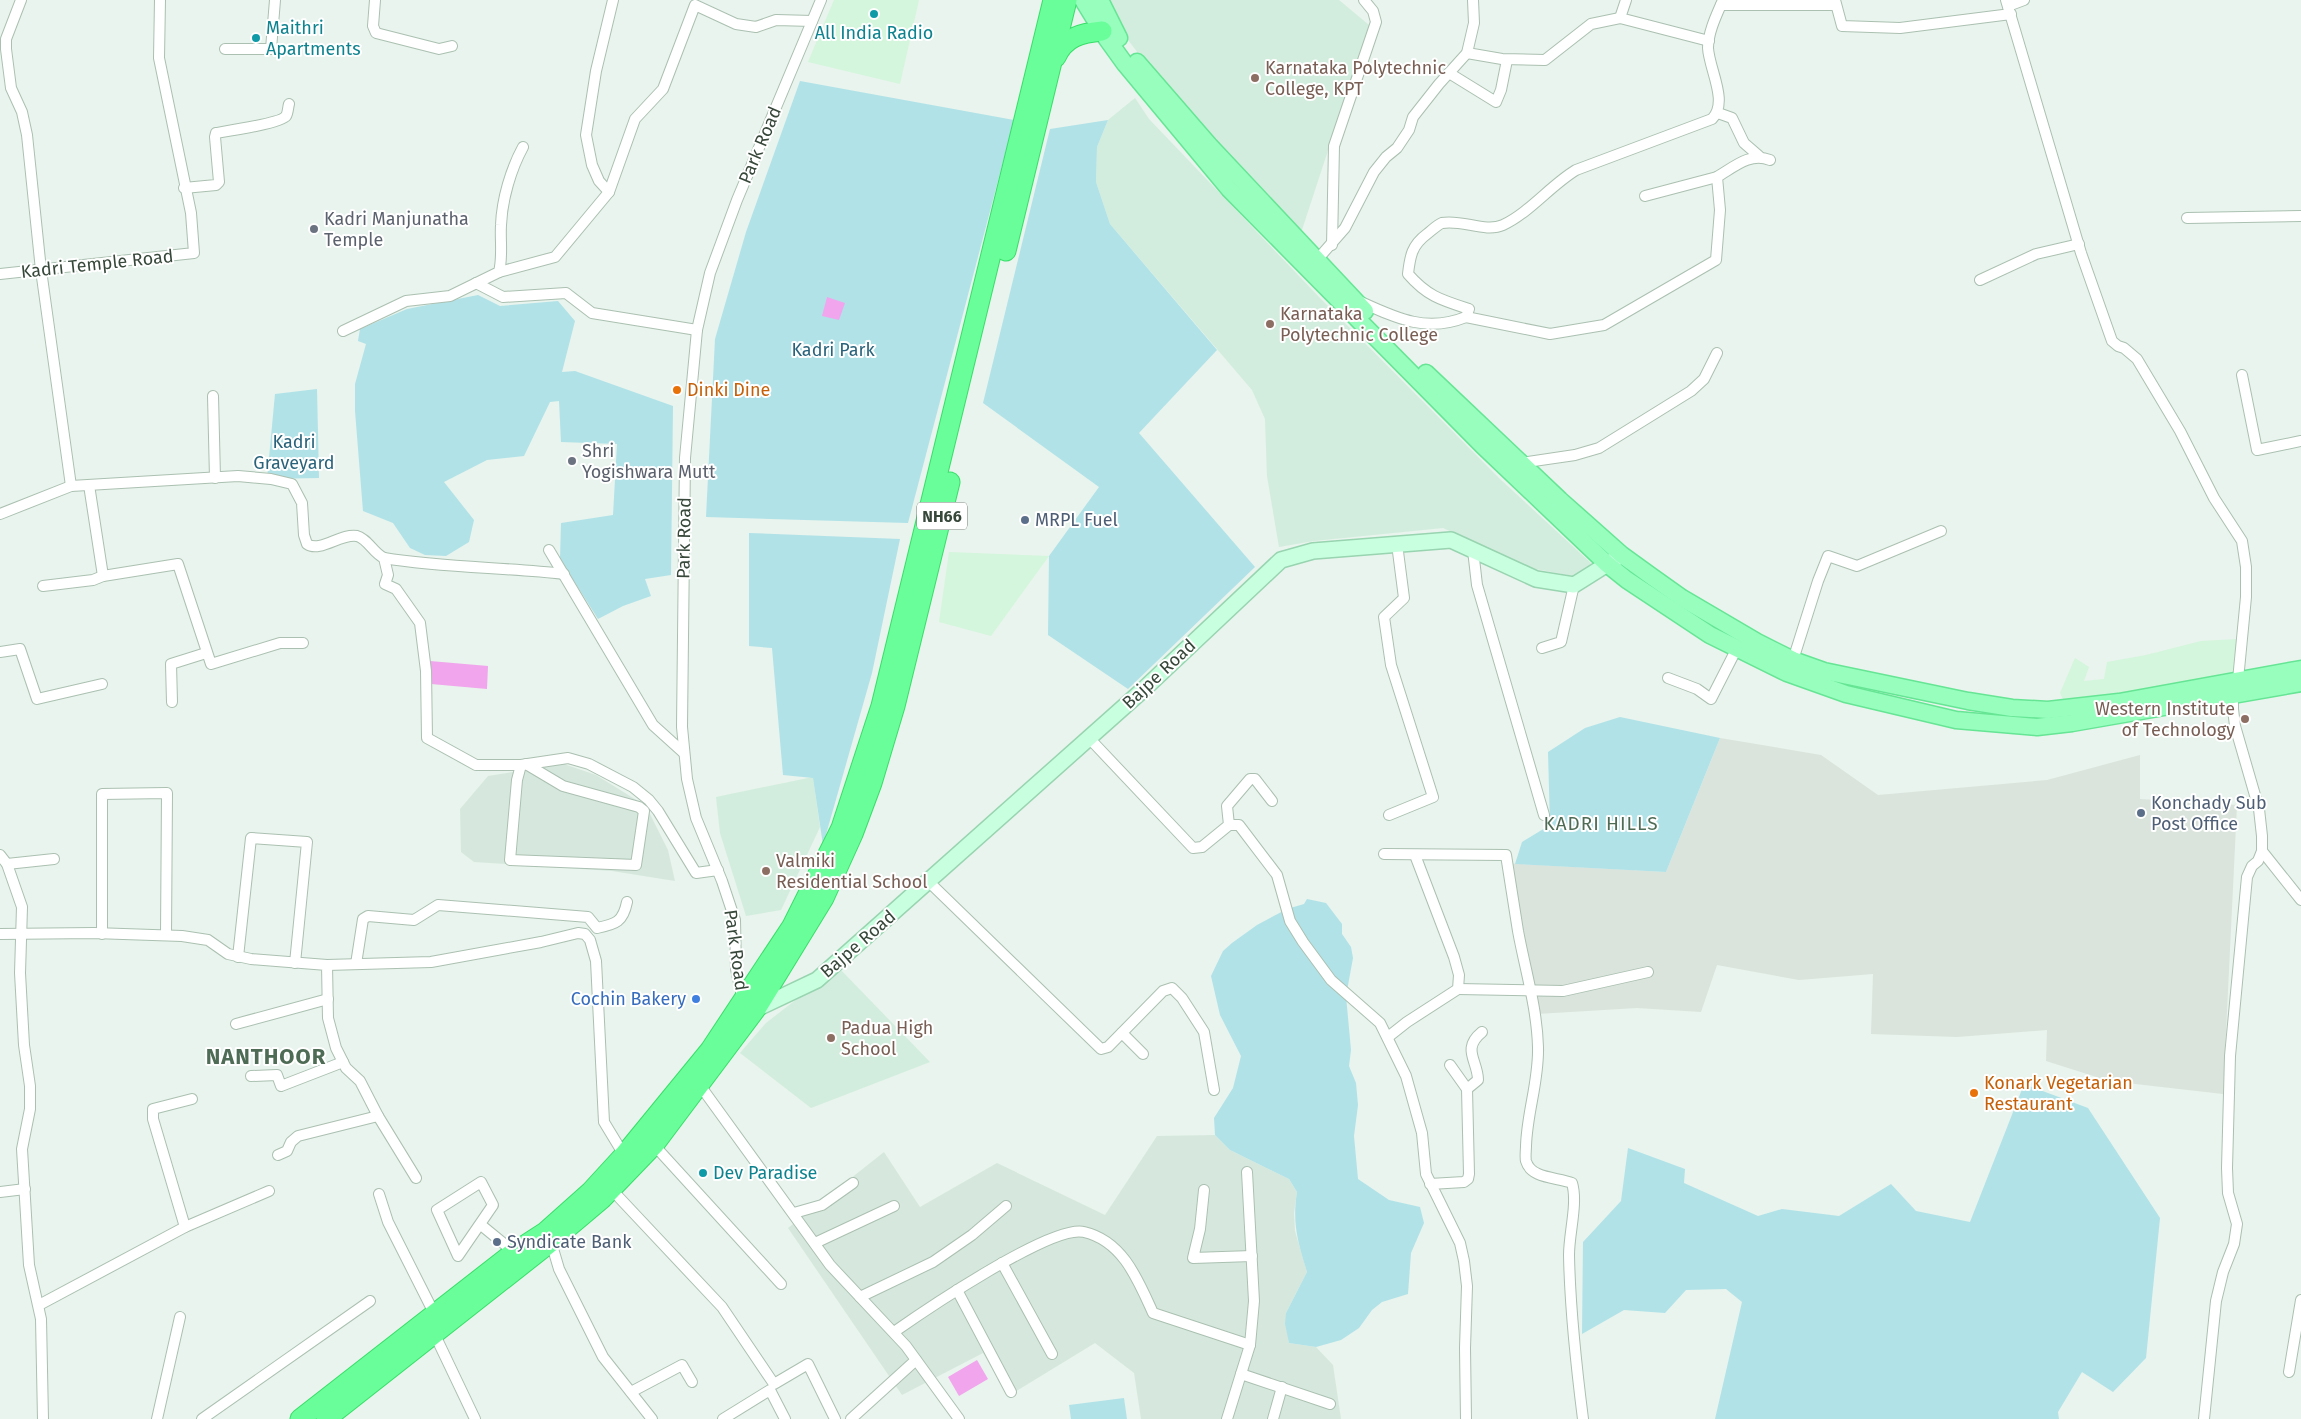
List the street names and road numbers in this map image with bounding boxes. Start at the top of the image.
street label: Park Road [734,103,786,187]
street label: Kadri Temple Road [20,245,174,283]
street label: Park Road [672,497,696,579]
road number: NH66 [917,502,967,530]
street label: Bajpe Road [1118,634,1200,714]
street label: Bajpe Road [816,905,900,983]
street label: Park Road [719,908,753,992]

